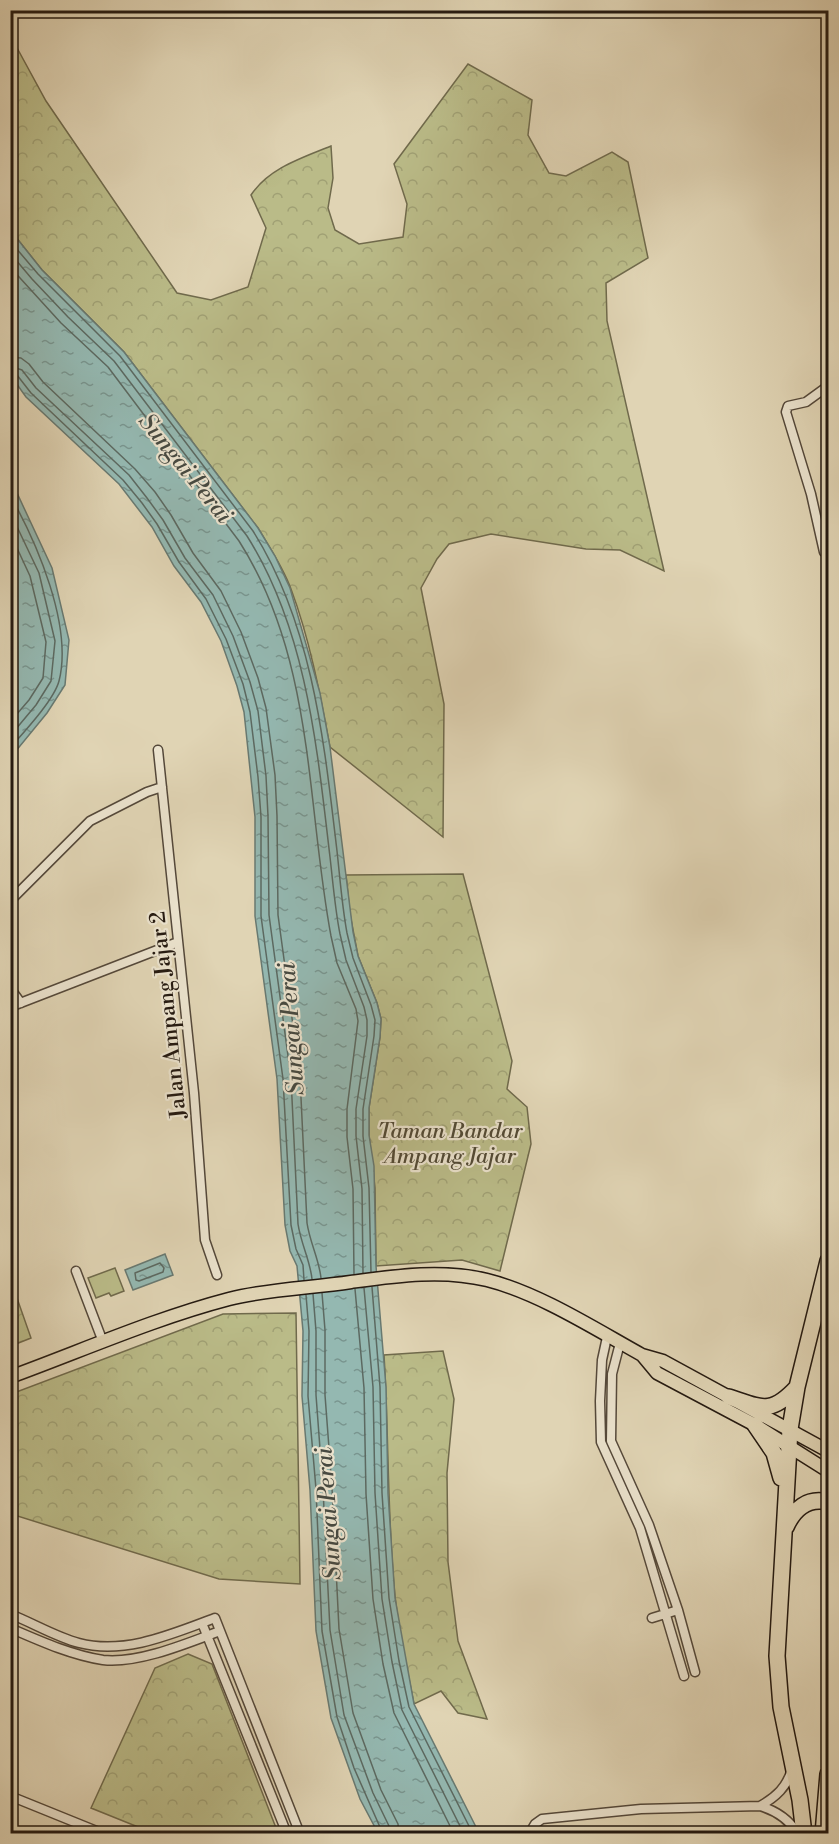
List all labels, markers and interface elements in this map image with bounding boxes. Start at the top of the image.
water label: Sungai Perai [132,407,239,530]
street label: Jalan Ampang Jajar 2 [144,910,193,1121]
water label: Sungai Perai [272,961,312,1097]
park label: Taman Bandar Ampang Jajar [377,1118,523,1170]
water label: Sungai Perai [309,1446,349,1582]

